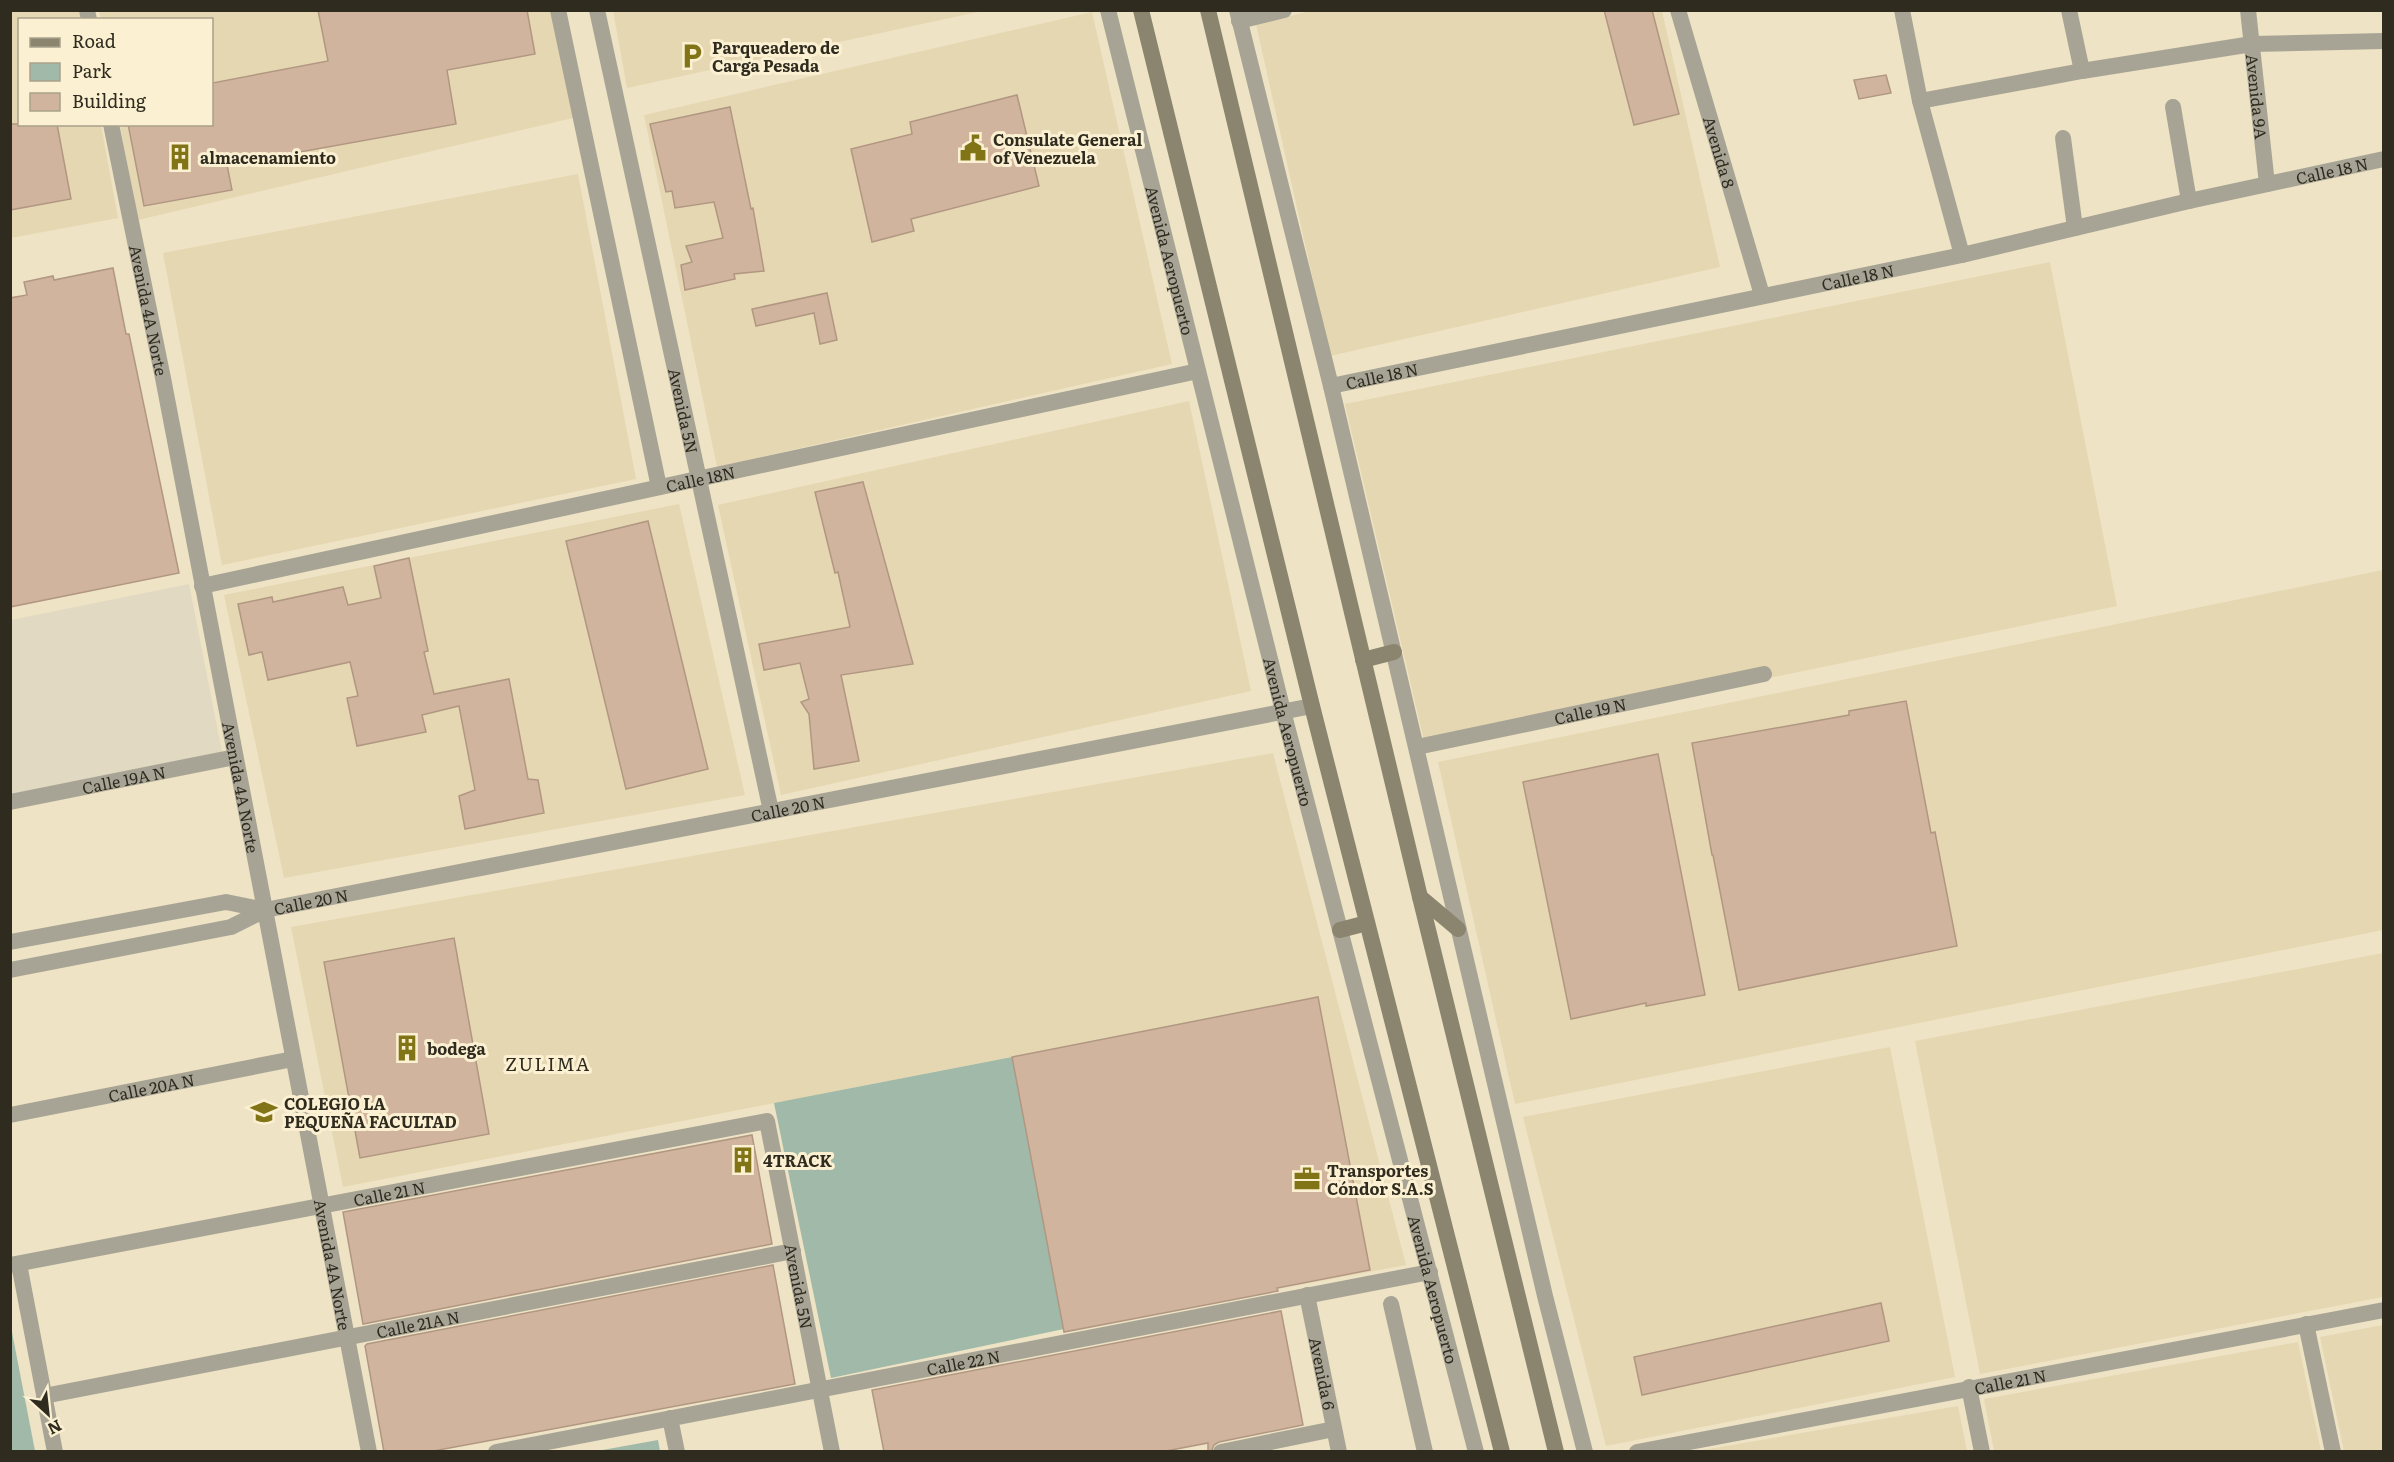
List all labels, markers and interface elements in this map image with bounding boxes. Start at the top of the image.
legend [18,18,213,126]
text: Road [72,27,116,54]
place label: Parqueadero de Carga Pesada [712,35,840,77]
parking icon: Parqueadero de Carga Pesada [677,41,707,71]
street label: Avenida 9A [2241,53,2274,140]
text: Park [72,57,113,84]
text: Building [72,87,147,114]
street label: Avenida 8 [1698,113,1742,191]
place label: Consulate General of Venezuela [993,127,1142,169]
public building icon: Consulate General of Venezuela [958,133,988,163]
building icon: almacenamiento [165,142,195,172]
place label: almacenamiento [200,145,336,169]
street label: Calle 18 N [2293,151,2370,190]
street label: Avenida Aeropuerto [1140,183,1201,337]
street label: Avenida 4A Norte [124,243,174,378]
street label: Calle 18 N [1819,257,1896,296]
street label: Calle 18 N [1343,356,1420,395]
street label: Avenida 5N [663,366,705,456]
street label: Calle 18N [664,459,737,498]
street label: Avenida Aeropuerto [1258,655,1319,809]
street label: Calle 19 N [1552,691,1629,730]
street label: Avenida 4A Norte [217,720,266,855]
street label: Calle 19A N [80,759,168,799]
street label: Calle 20 N [749,789,827,827]
street label: Calle 20 N [272,882,350,920]
building icon: bodega [392,1033,422,1063]
place label: bodega [427,1036,486,1060]
district label: ZULIMA [505,1050,591,1077]
street label: Calle 20A N [106,1067,196,1107]
place label: COLEGIO LA PEQUEÑA FACULTAD [284,1091,457,1133]
school or university icon: COLEGIO LA PEQUEÑA FACULTAD [249,1097,279,1127]
building icon: 4TRACK [728,1145,758,1175]
place label: 4TRACK [763,1148,833,1172]
place label: Transportes Cóndor S.A.S [1327,1158,1434,1200]
office icon: Transportes Cóndor S.A.S [1292,1164,1322,1194]
street label: Calle 21 N [351,1174,427,1211]
street label: Avenida 4A Norte [309,1197,357,1332]
street label: Avenida Aeropuerto [1403,1212,1464,1366]
street label: Avenida 5N [779,1241,820,1331]
street label: Calle 21A N [374,1304,462,1343]
street label: Avenida 6 [1304,1335,1342,1412]
street label: Calle 22 N [925,1343,1002,1381]
street label: Calle 21 N [1972,1362,2048,1400]
north arrow [18,1384,78,1444]
text: N [44,1415,67,1442]

